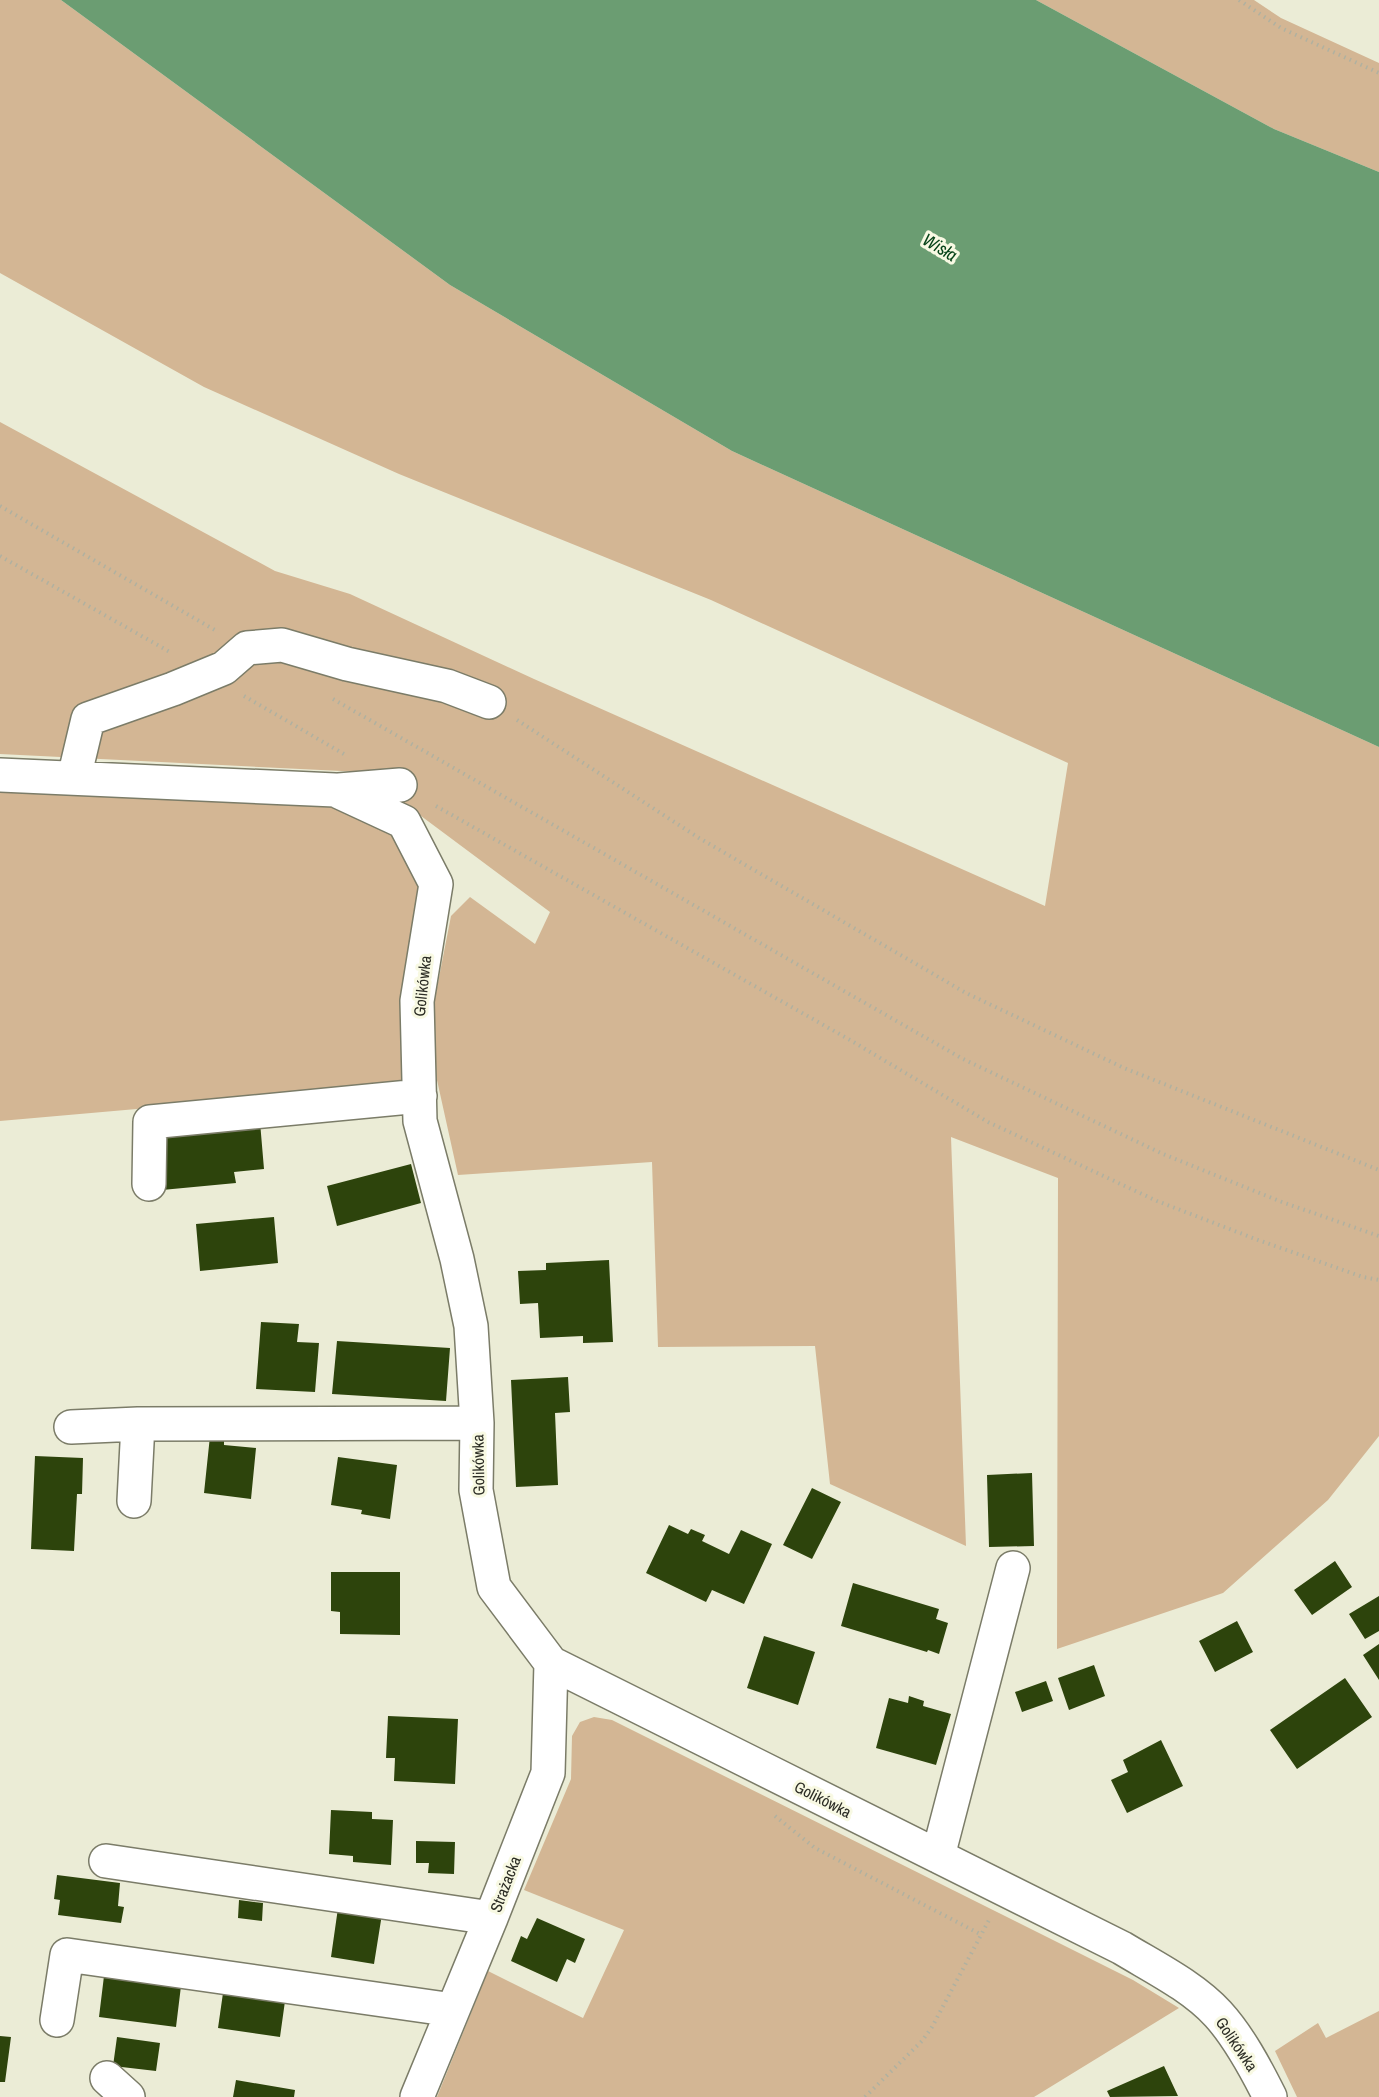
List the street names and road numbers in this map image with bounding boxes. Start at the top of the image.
street label: Golikówka [408,954,436,1018]
street label: Golikówka [466,1433,490,1496]
street label: Golikówka [791,1775,856,1823]
street label: Strażacka [484,1852,526,1915]
street label: Golikówka [1211,2012,1264,2076]

